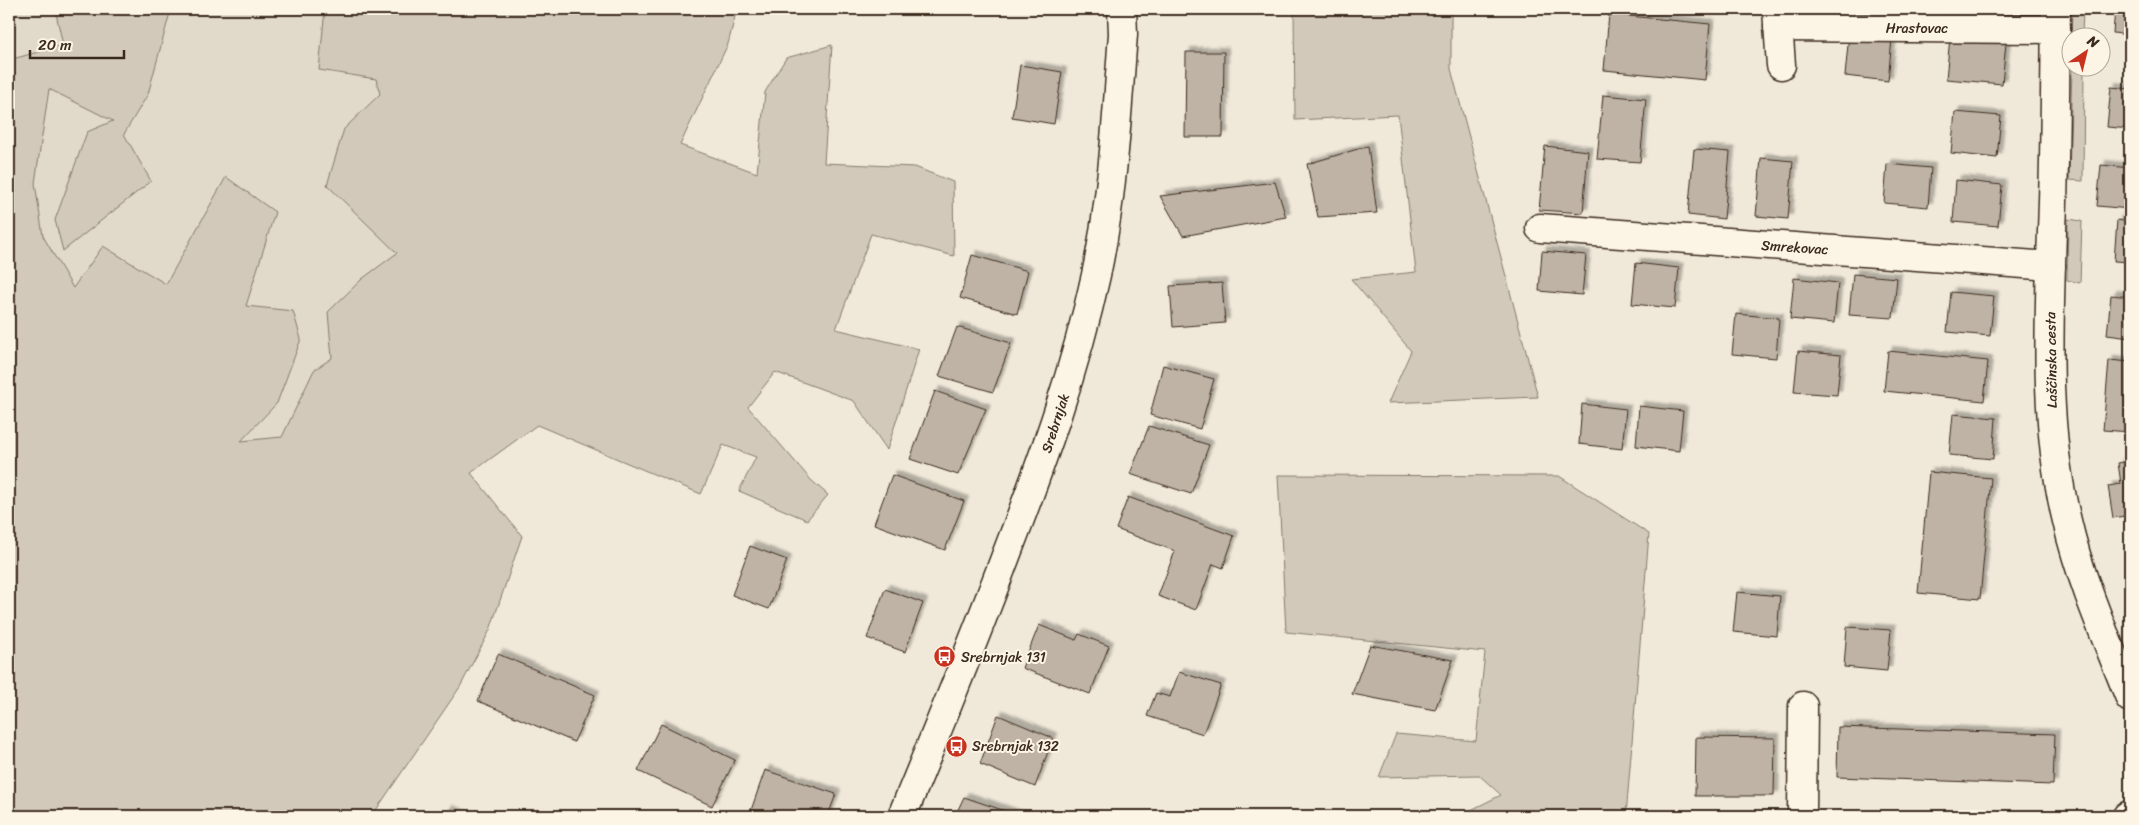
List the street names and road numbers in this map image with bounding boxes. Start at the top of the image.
street label: Hrastovac [1886,16,1948,41]
street label: Smrekovac [1760,233,1830,262]
street label: Laščinska cesta [2038,311,2065,408]
street label: Srebrnjak [1034,390,1077,456]

